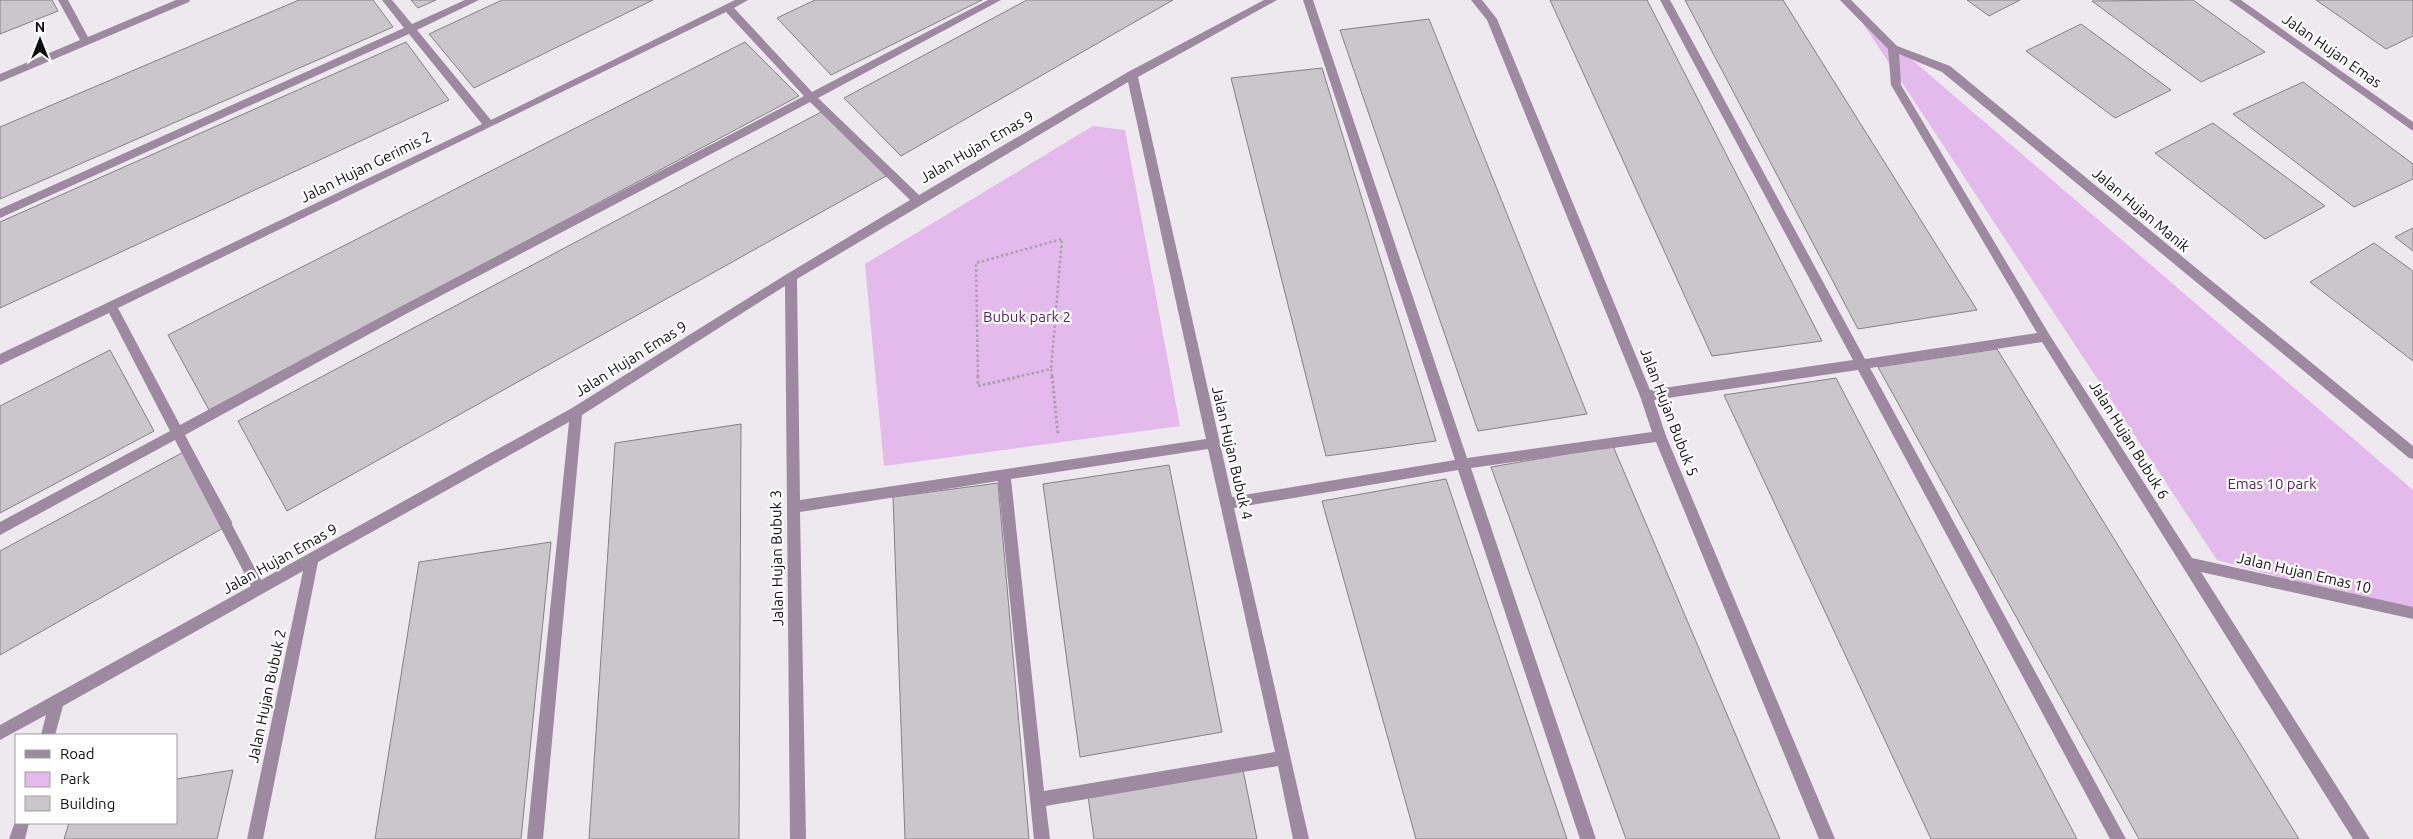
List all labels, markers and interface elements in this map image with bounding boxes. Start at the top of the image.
street label: Jalan Hujan Emas [2280,10,2385,91]
north arrow [15,15,65,65]
text: N [35,19,45,35]
street label: Jalan Hujan Emas 9 [917,107,1037,186]
street label: Jalan Hujan Gerimis 2 [297,127,434,206]
street label: Jalan Hujan Manik [2089,164,2194,256]
park label: Bubuk park 2 [983,308,1071,325]
street label: Jalan Hujan Emas 9 [572,317,690,400]
street label: Jalan Hujan Bubuk 5 [1637,345,1702,478]
street label: Jalan Hujan Bubuk 6 [2086,378,2173,502]
street label: Jalan Hujan Bubuk 4 [1209,385,1256,521]
park label: Emas 10 park [2227,475,2317,492]
street label: Jalan Hujan Bubuk 3 [767,490,786,626]
street label: Jalan Hujan Emas 9 [219,520,340,597]
street label: Jalan Hujan Emas 10 [2235,549,2373,596]
street label: Jalan Hujan Bubuk 2 [244,628,289,764]
legend [15,734,178,824]
text: Road [60,745,95,762]
text: Park [60,770,90,787]
text: Building [60,795,115,812]

